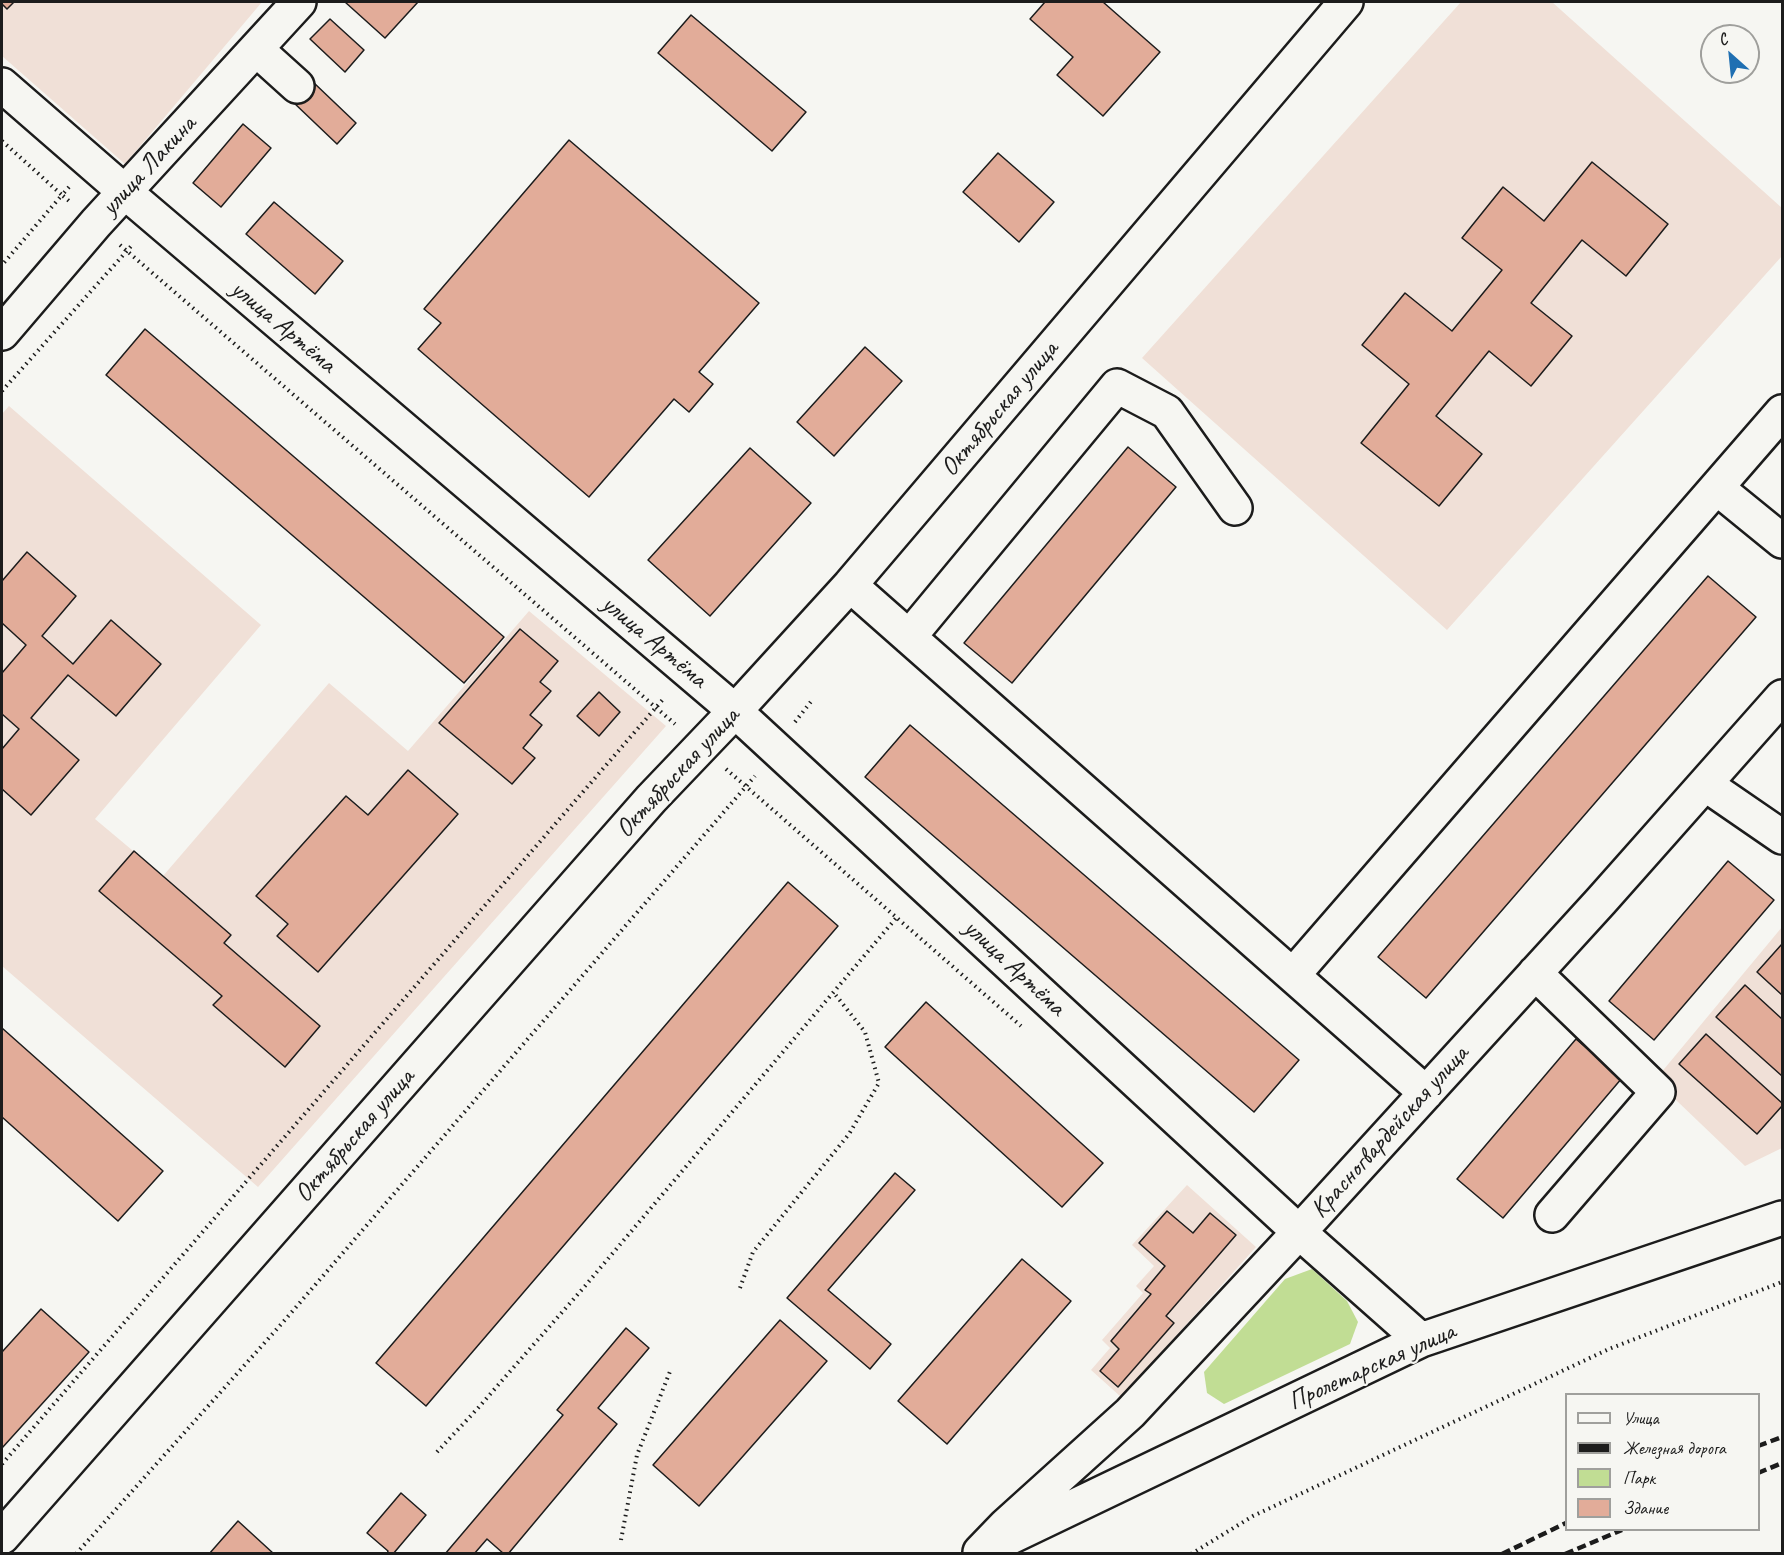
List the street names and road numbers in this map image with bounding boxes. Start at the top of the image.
street label: улица Лакина [95,109,203,223]
street label: улица Артёма [224,274,342,380]
street label: Октябрьская улица [934,335,1066,483]
street label: улица Артёма [595,589,713,695]
street label: Октябрьская улица [610,701,746,845]
street label: улица Артёма [956,913,1072,1023]
street label: Красногвардейская улица [1304,1039,1476,1225]
street label: Октябрьская улица [288,1063,422,1209]
street label: Пролетарская улица [1284,1316,1460,1418]

